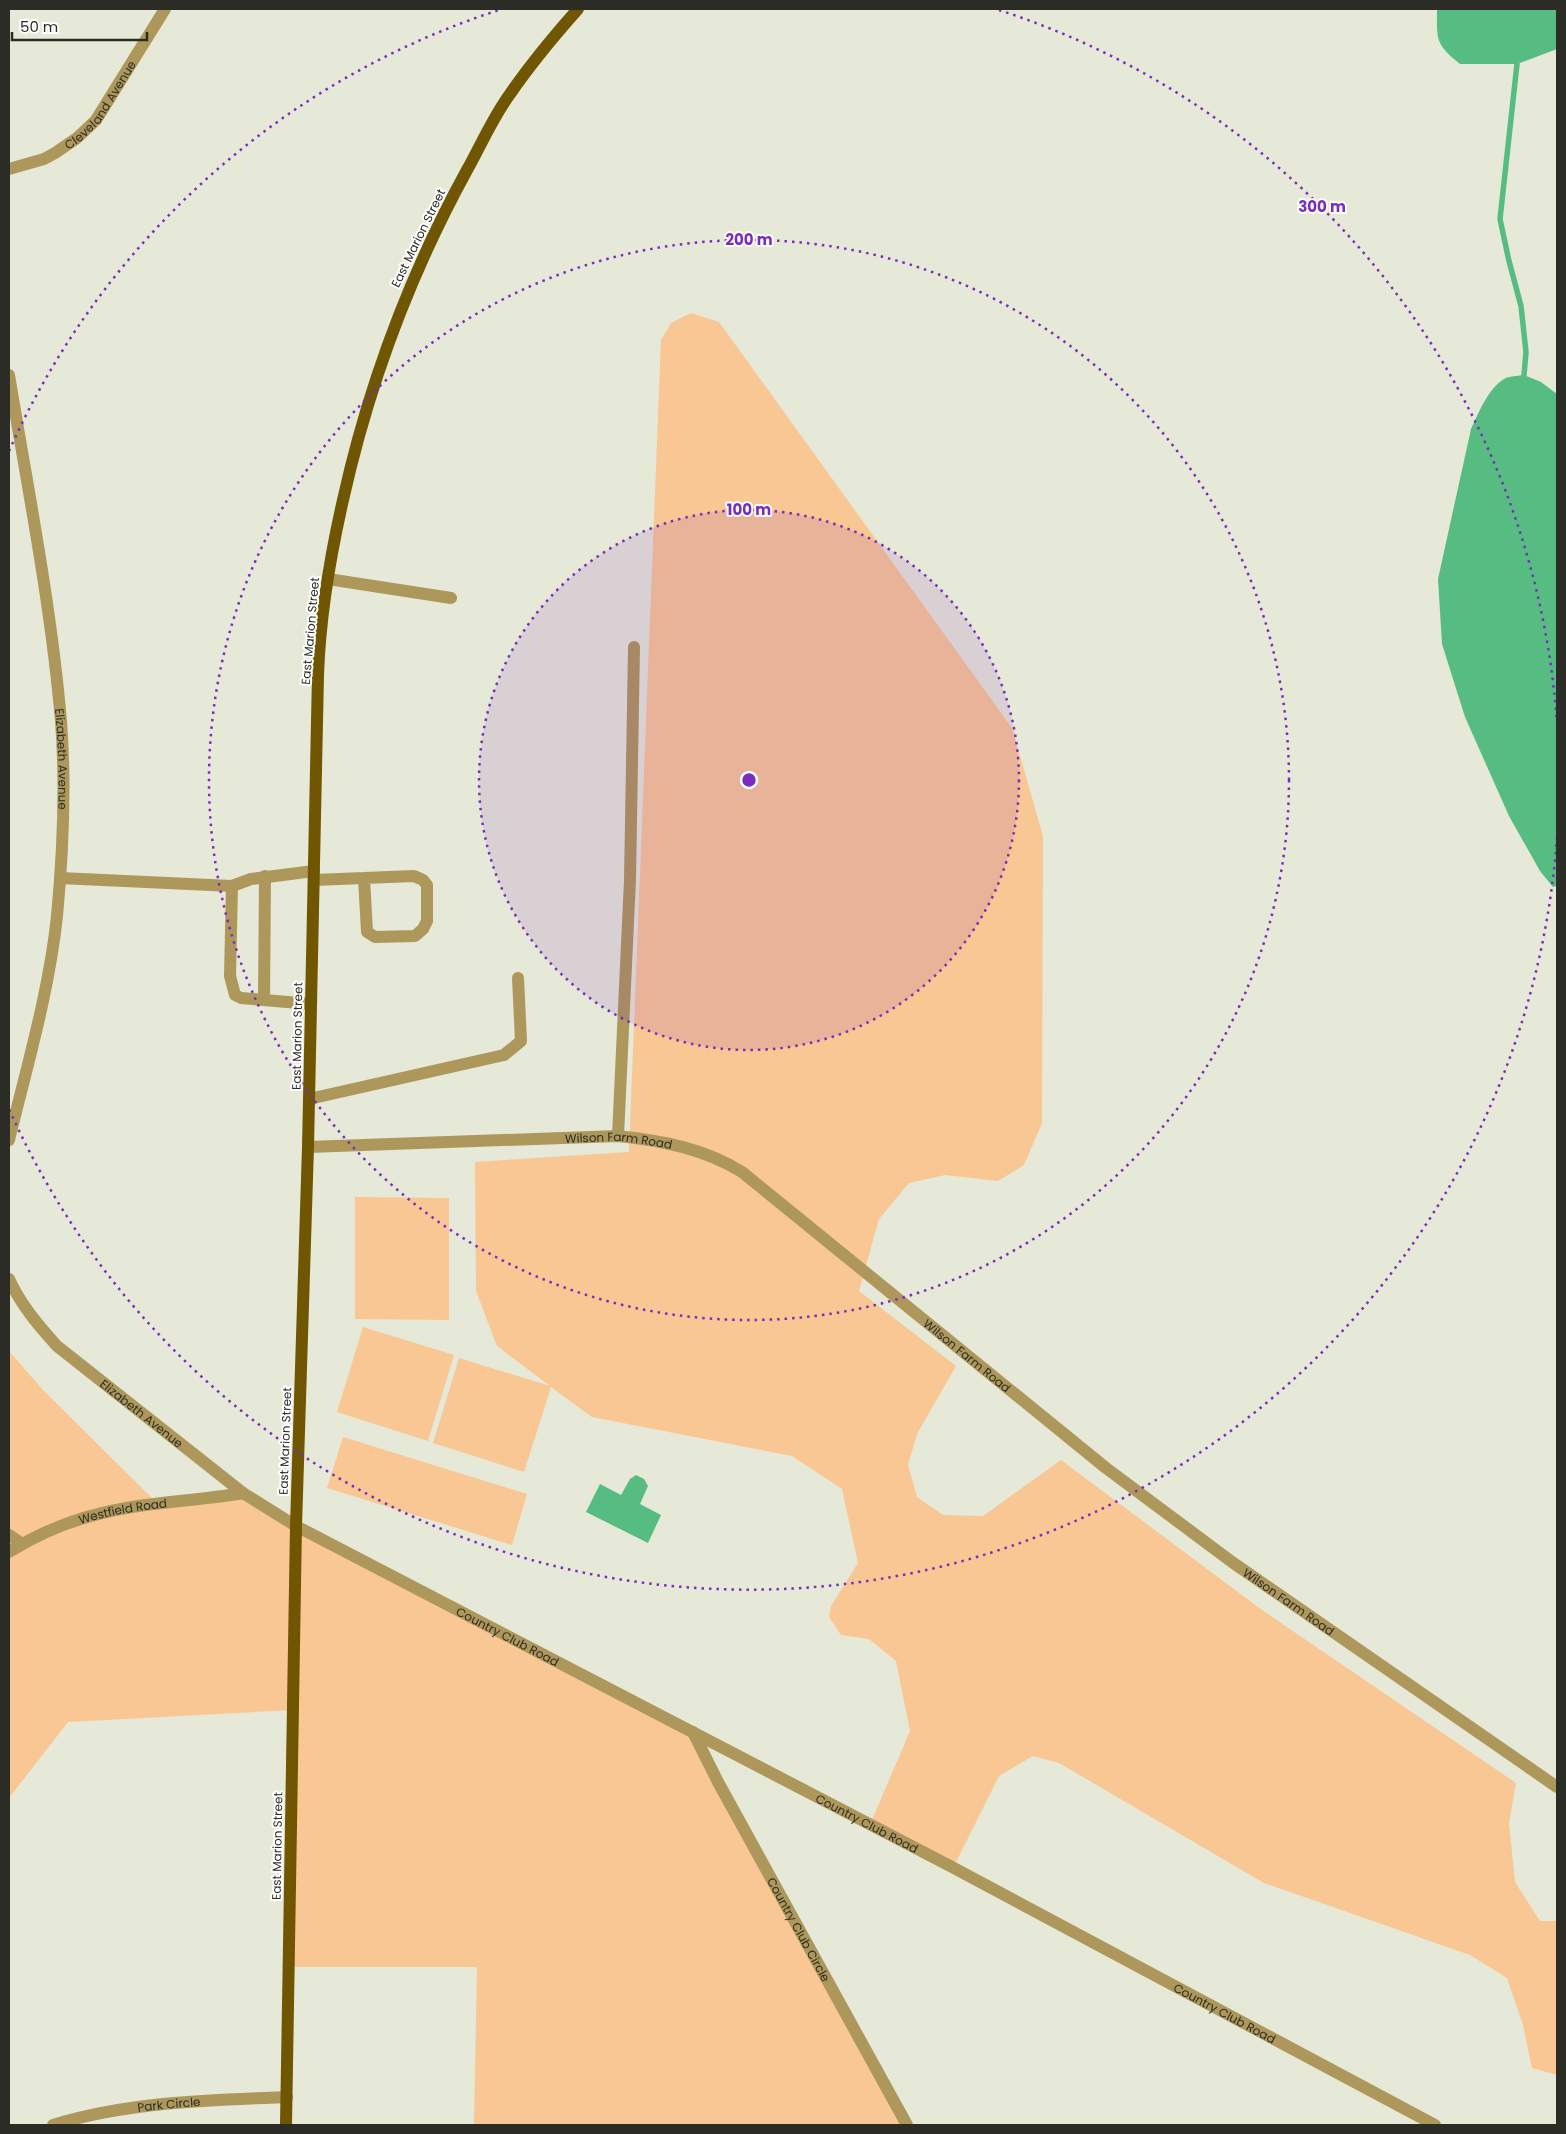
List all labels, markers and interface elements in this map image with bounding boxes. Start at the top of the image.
scale bar [12,10,148,42]
text: 50 m [20,16,58,37]
street label: Cleveland Avenue [61,57,140,153]
street label: East Marion Street [387,186,449,290]
text: 300 m [1298,196,1346,217]
text: 200 m [725,229,773,250]
text: 100 m [727,499,771,520]
street label: East Marion Street [297,577,323,685]
street label: Elizabeth Avenue [51,707,72,810]
centre of rings [740,771,758,789]
street label: East Marion Street [288,982,306,1090]
street label: Wilson Farm Road [565,1127,674,1153]
street label: Wilson Farm Road [920,1315,1015,1396]
street label: Elizabeth Avenue [97,1375,187,1451]
street label: East Marion Street [275,1387,295,1495]
street label: Westfield Road [76,1494,168,1528]
street label: Wilson Farm Road [1240,1564,1338,1639]
street label: Country Club Road [453,1602,562,1670]
street label: Country Club Road [813,1789,922,1857]
street label: East Marion Street [268,1792,286,1900]
street label: Country Club Circle [763,1874,835,1984]
street label: Country Club Road [1171,1979,1279,2047]
street label: Park Circle [136,2092,201,2115]

